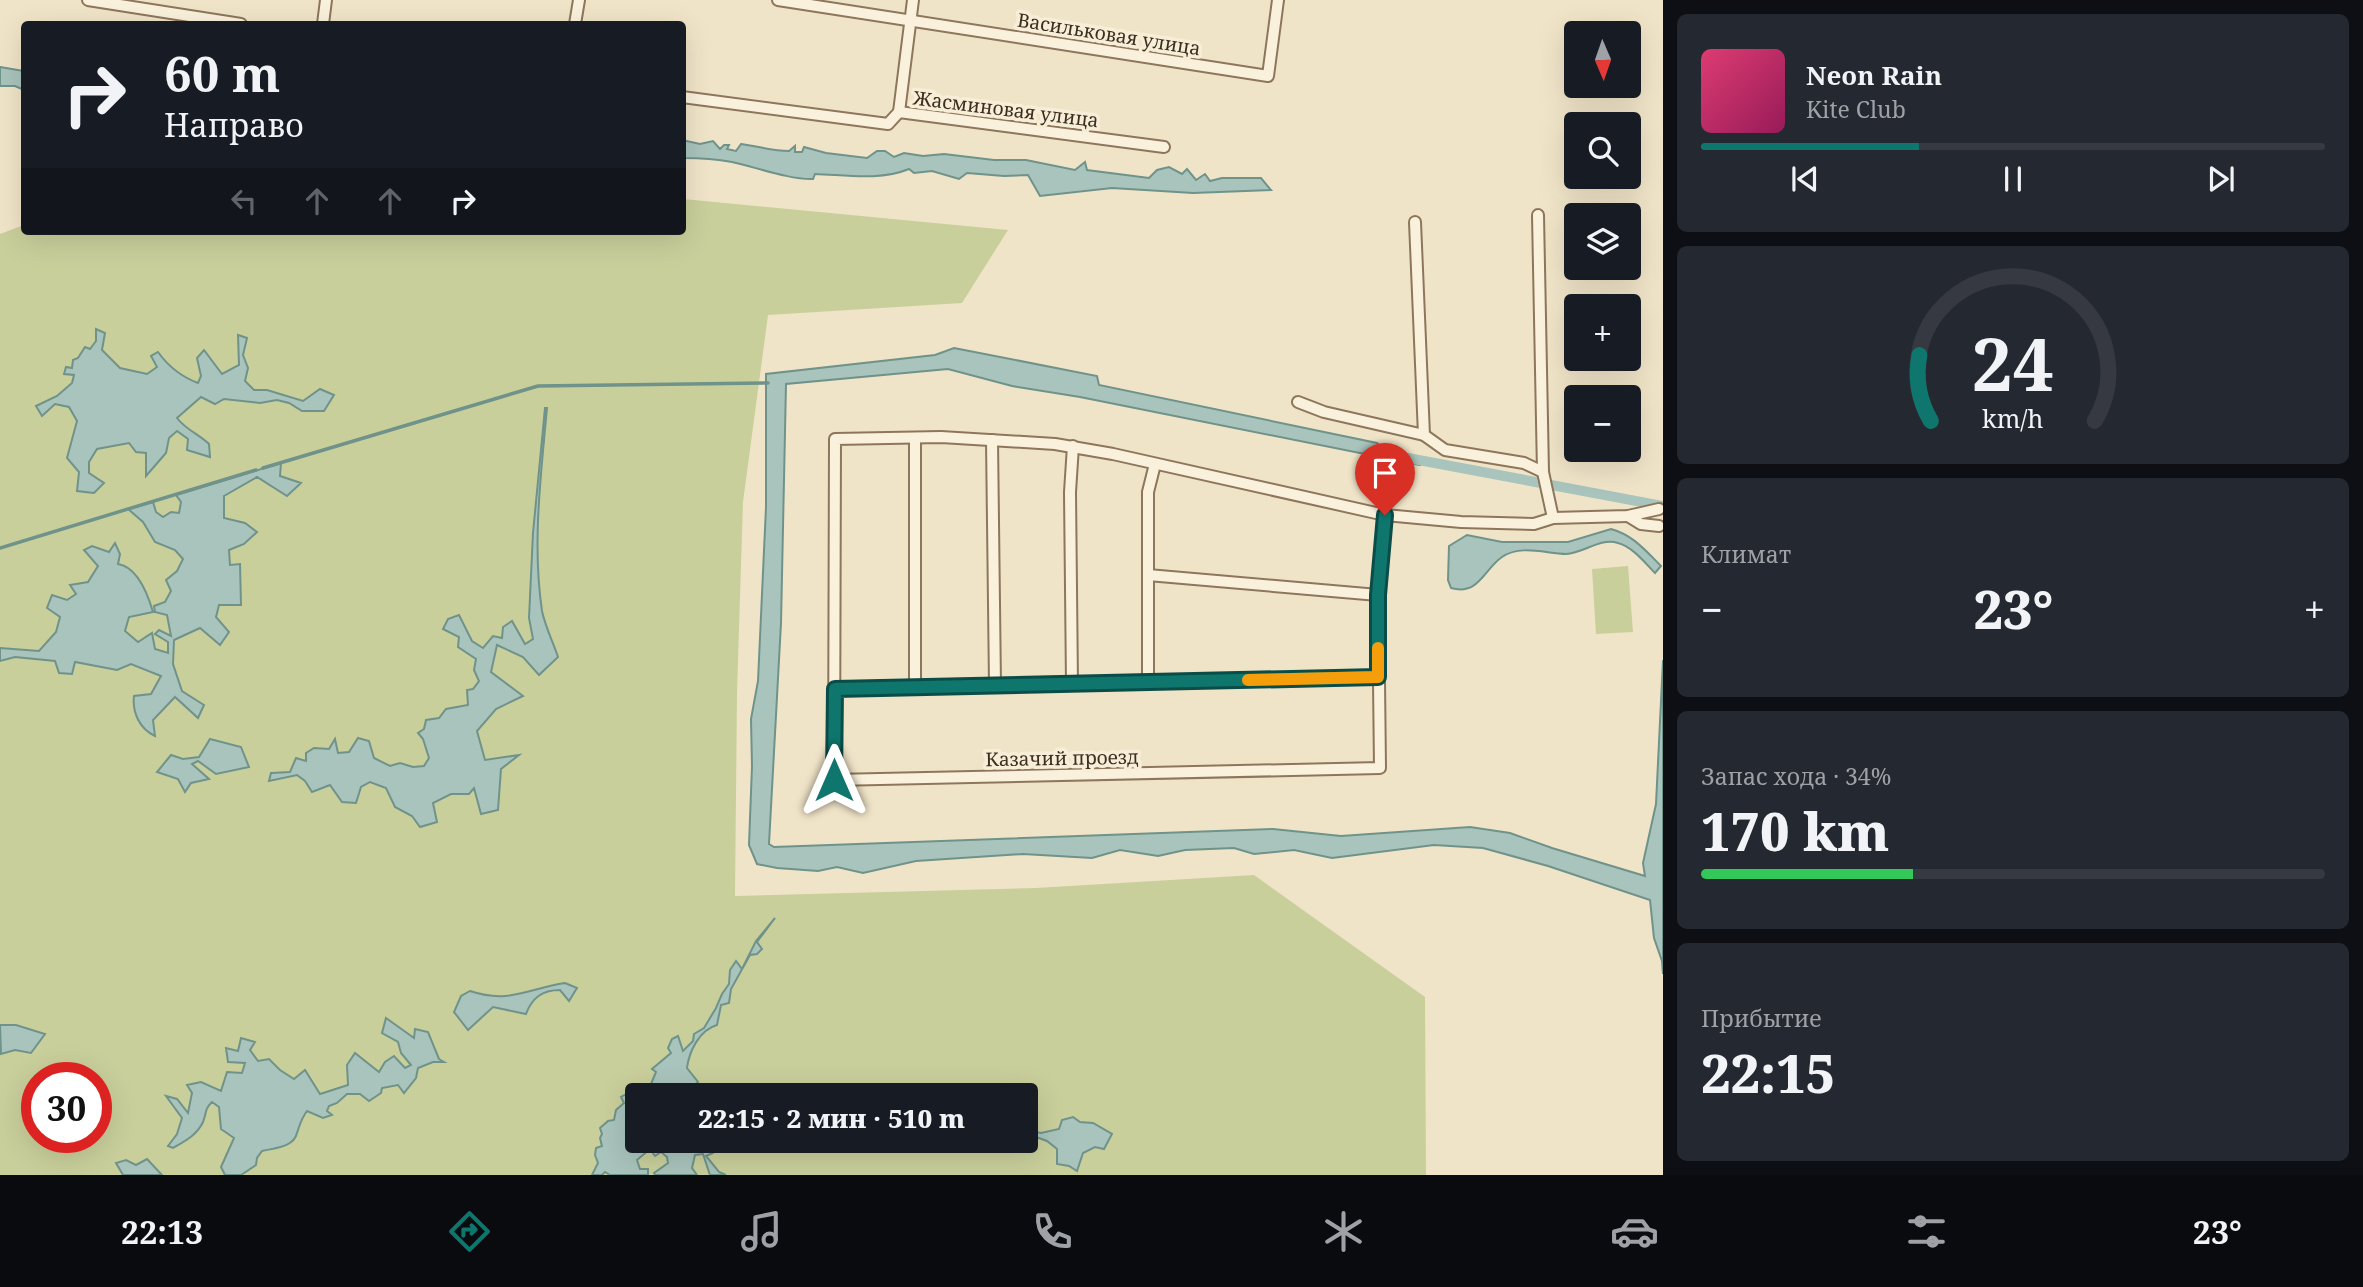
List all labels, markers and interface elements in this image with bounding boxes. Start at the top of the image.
street label: Васильковая улица [1015,7,1203,61]
north arrow [1564,21,1642,98]
map controls [1564,21,1641,462]
text: 60 m [164,40,280,106]
icon: right [49,49,140,140]
text: Neon Rain [1806,57,1942,93]
street label: Жасминовая улица [911,85,1100,133]
text: Kite Club [1806,93,1906,125]
text: Направо [164,103,304,146]
button: search [1564,112,1641,189]
icon: previous [1786,160,1824,198]
icon: pause [1994,160,2032,198]
icon: next [2202,160,2240,198]
icon: left [225,182,263,220]
icon: ahead [298,182,336,220]
icon: ahead [371,182,409,220]
icon: right [444,182,482,220]
button: layers [1564,203,1641,280]
button: + [1564,294,1641,371]
text: 24 [1972,314,2054,413]
button: − [1564,385,1641,462]
text: km/h [1982,401,2044,435]
pin [1355,443,1415,515]
icon: arrive [1366,454,1404,492]
text: Климат [1701,538,1791,570]
text: 23° [1973,573,2053,644]
text: − [1701,583,1723,635]
text: + [2304,583,2325,635]
position arrow [797,743,871,817]
street label: Казачий проезд [985,744,1139,772]
text: Запас хода · 34% [1701,760,1891,792]
text: 170 km [1701,795,1889,866]
text: Прибытие [1701,1002,1822,1034]
text: 22:15 [1701,1037,1835,1108]
speed limit sign: 30 [21,1062,112,1153]
text: 22:15 · 2 мин · 510 m [698,1100,965,1136]
icon: directions [445,1207,494,1256]
icon: music [737,1207,786,1256]
icon: phone [1028,1207,1077,1256]
icon: climate [1319,1207,1368,1256]
icon: car [1610,1207,1659,1256]
icon: filters [1902,1207,1951,1256]
text: 22:13 [121,1210,203,1253]
text: 23° [2193,1210,2242,1253]

